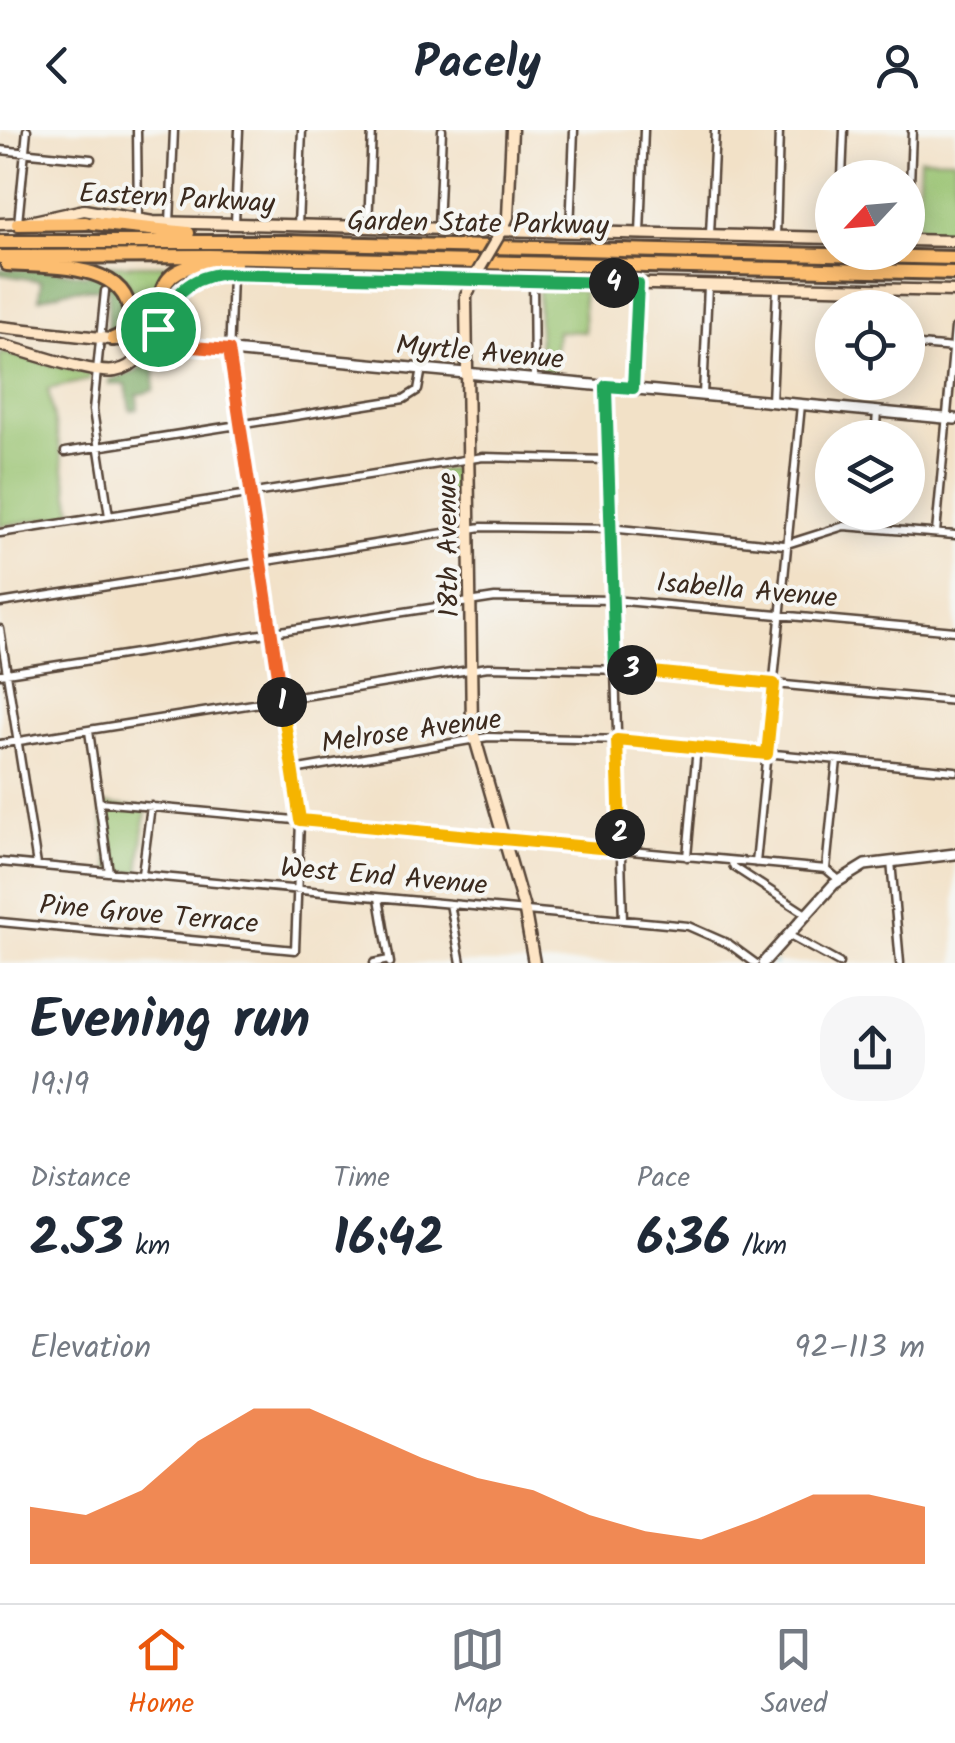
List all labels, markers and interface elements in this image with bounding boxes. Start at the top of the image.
text: Pacely [414,29,541,101]
icon: back [30,38,85,93]
icon: person [870,38,925,93]
north arrow [815,160,925,270]
map controls [815,160,925,530]
street label: Eastern Parkway [78,172,277,227]
street label: Garden State Parkway [347,200,610,249]
pin: 4 [589,258,639,308]
text: 4 [606,260,622,305]
pin [116,287,201,372]
button: locate [815,290,925,400]
icon: arrive [131,302,186,357]
street label: Myrtle Avenue [394,324,566,383]
button: layers [815,420,925,530]
street label: 18th Avenue [426,472,473,618]
street label: Isabella Avenue [654,561,840,622]
pin: 3 [607,645,657,695]
text: 3 [624,647,640,692]
pin: 1 [257,677,307,727]
text: 1 [278,679,286,724]
street label: Melrose Avenue [318,697,505,767]
pin: 2 [595,809,645,859]
text: 2 [612,811,628,856]
street label: West End Avenue [278,846,489,909]
street label: Pine Grove Terrace [37,884,261,948]
text: Evening run [30,979,310,1066]
button: share [820,996,925,1101]
text: 19:19 [30,1060,89,1111]
text: Distance [30,1156,131,1201]
text: Time [333,1156,390,1201]
text: Pace [637,1156,690,1201]
text: 2.53 [30,1201,124,1281]
text: 16:42 [333,1201,444,1281]
text: 6:36 [637,1201,731,1281]
text: km [124,1224,170,1269]
text: /km [731,1224,787,1269]
text: Elevation [30,1323,151,1374]
text: 92–113 m [795,1323,925,1374]
tab: Home [128,1622,194,1727]
tab: Map [450,1622,505,1727]
tab: Saved [761,1622,827,1727]

